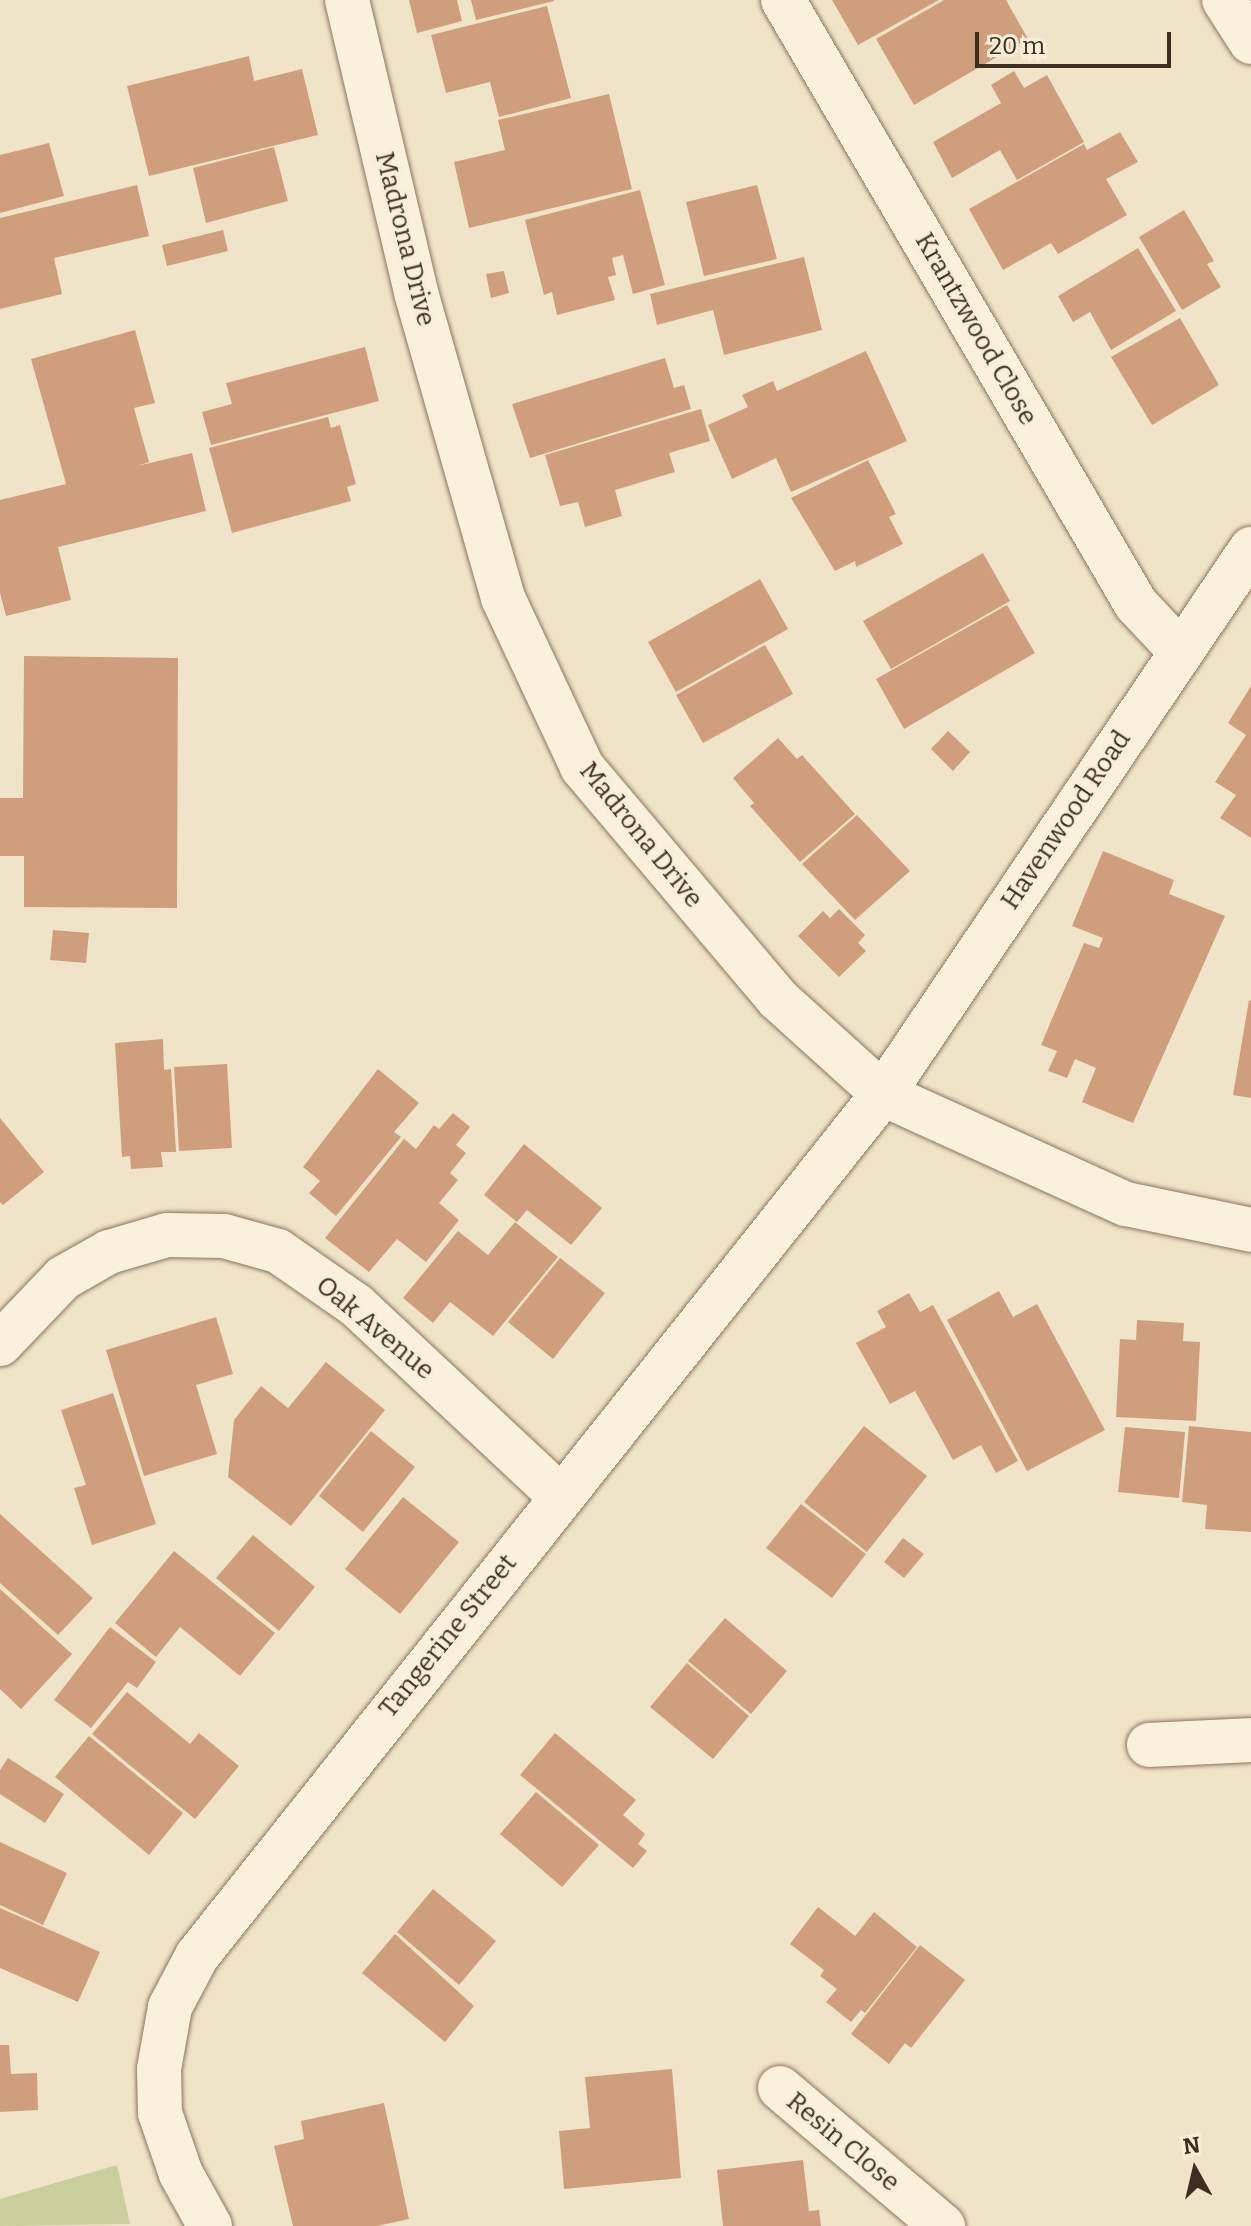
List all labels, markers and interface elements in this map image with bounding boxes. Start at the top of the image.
scale bar [979,16,1175,66]
text: 20 m [989,32,1045,60]
street label: Madrona Drive [368,149,442,329]
street label: Krantzwood Close [908,227,1044,431]
street label: Havenwood Road [995,725,1137,915]
street label: Madrona Drive [573,756,709,914]
street label: Oak Avenue [310,1270,440,1386]
street label: Tangerine Street [373,1548,523,1724]
street label: Resin Close [780,2086,906,2198]
north arrow [1155,2130,1235,2210]
text: N [1181,2131,1202,2160]

